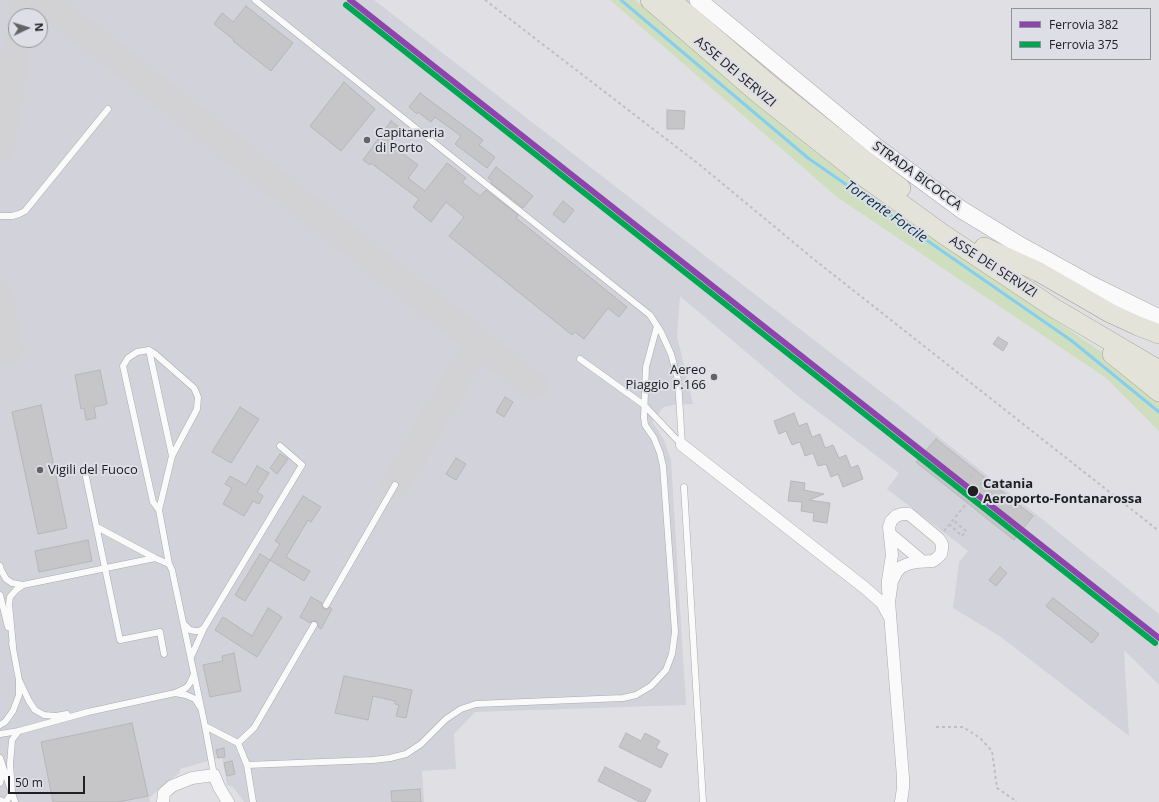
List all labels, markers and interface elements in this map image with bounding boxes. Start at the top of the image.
north arrow [8,8,48,48]
legend [1011,8,1151,60]
text: Ferrovia 382 [1049,16,1118,33]
text: N [32,22,47,32]
street label: ASSE DEI SERVIZI [691,33,779,111]
text: Ferrovia 375 [1049,36,1118,53]
place label: Capitaneria di Porto [375,125,445,156]
marker: Capitaneria di Porto [362,135,372,145]
street label: STRADA BICOCCA [869,138,965,214]
water label: Torrente Forcile [842,177,930,247]
street label: ASSE DEI SERVIZI [946,233,1040,301]
place label: Aereo Piaggio P.166 [626,362,706,393]
marker: Aereo Piaggio P.166 [709,372,719,382]
place label: Vigili del Fuoco [48,462,138,478]
marker: Vigili del Fuoco [35,465,45,475]
place label: Catania Aeroporto-Fontanarossa [983,476,1142,507]
marker: Catania Aeroporto-Fontanarossa [966,484,980,498]
scale bar [10,768,87,794]
text: 50 m [15,774,43,791]

